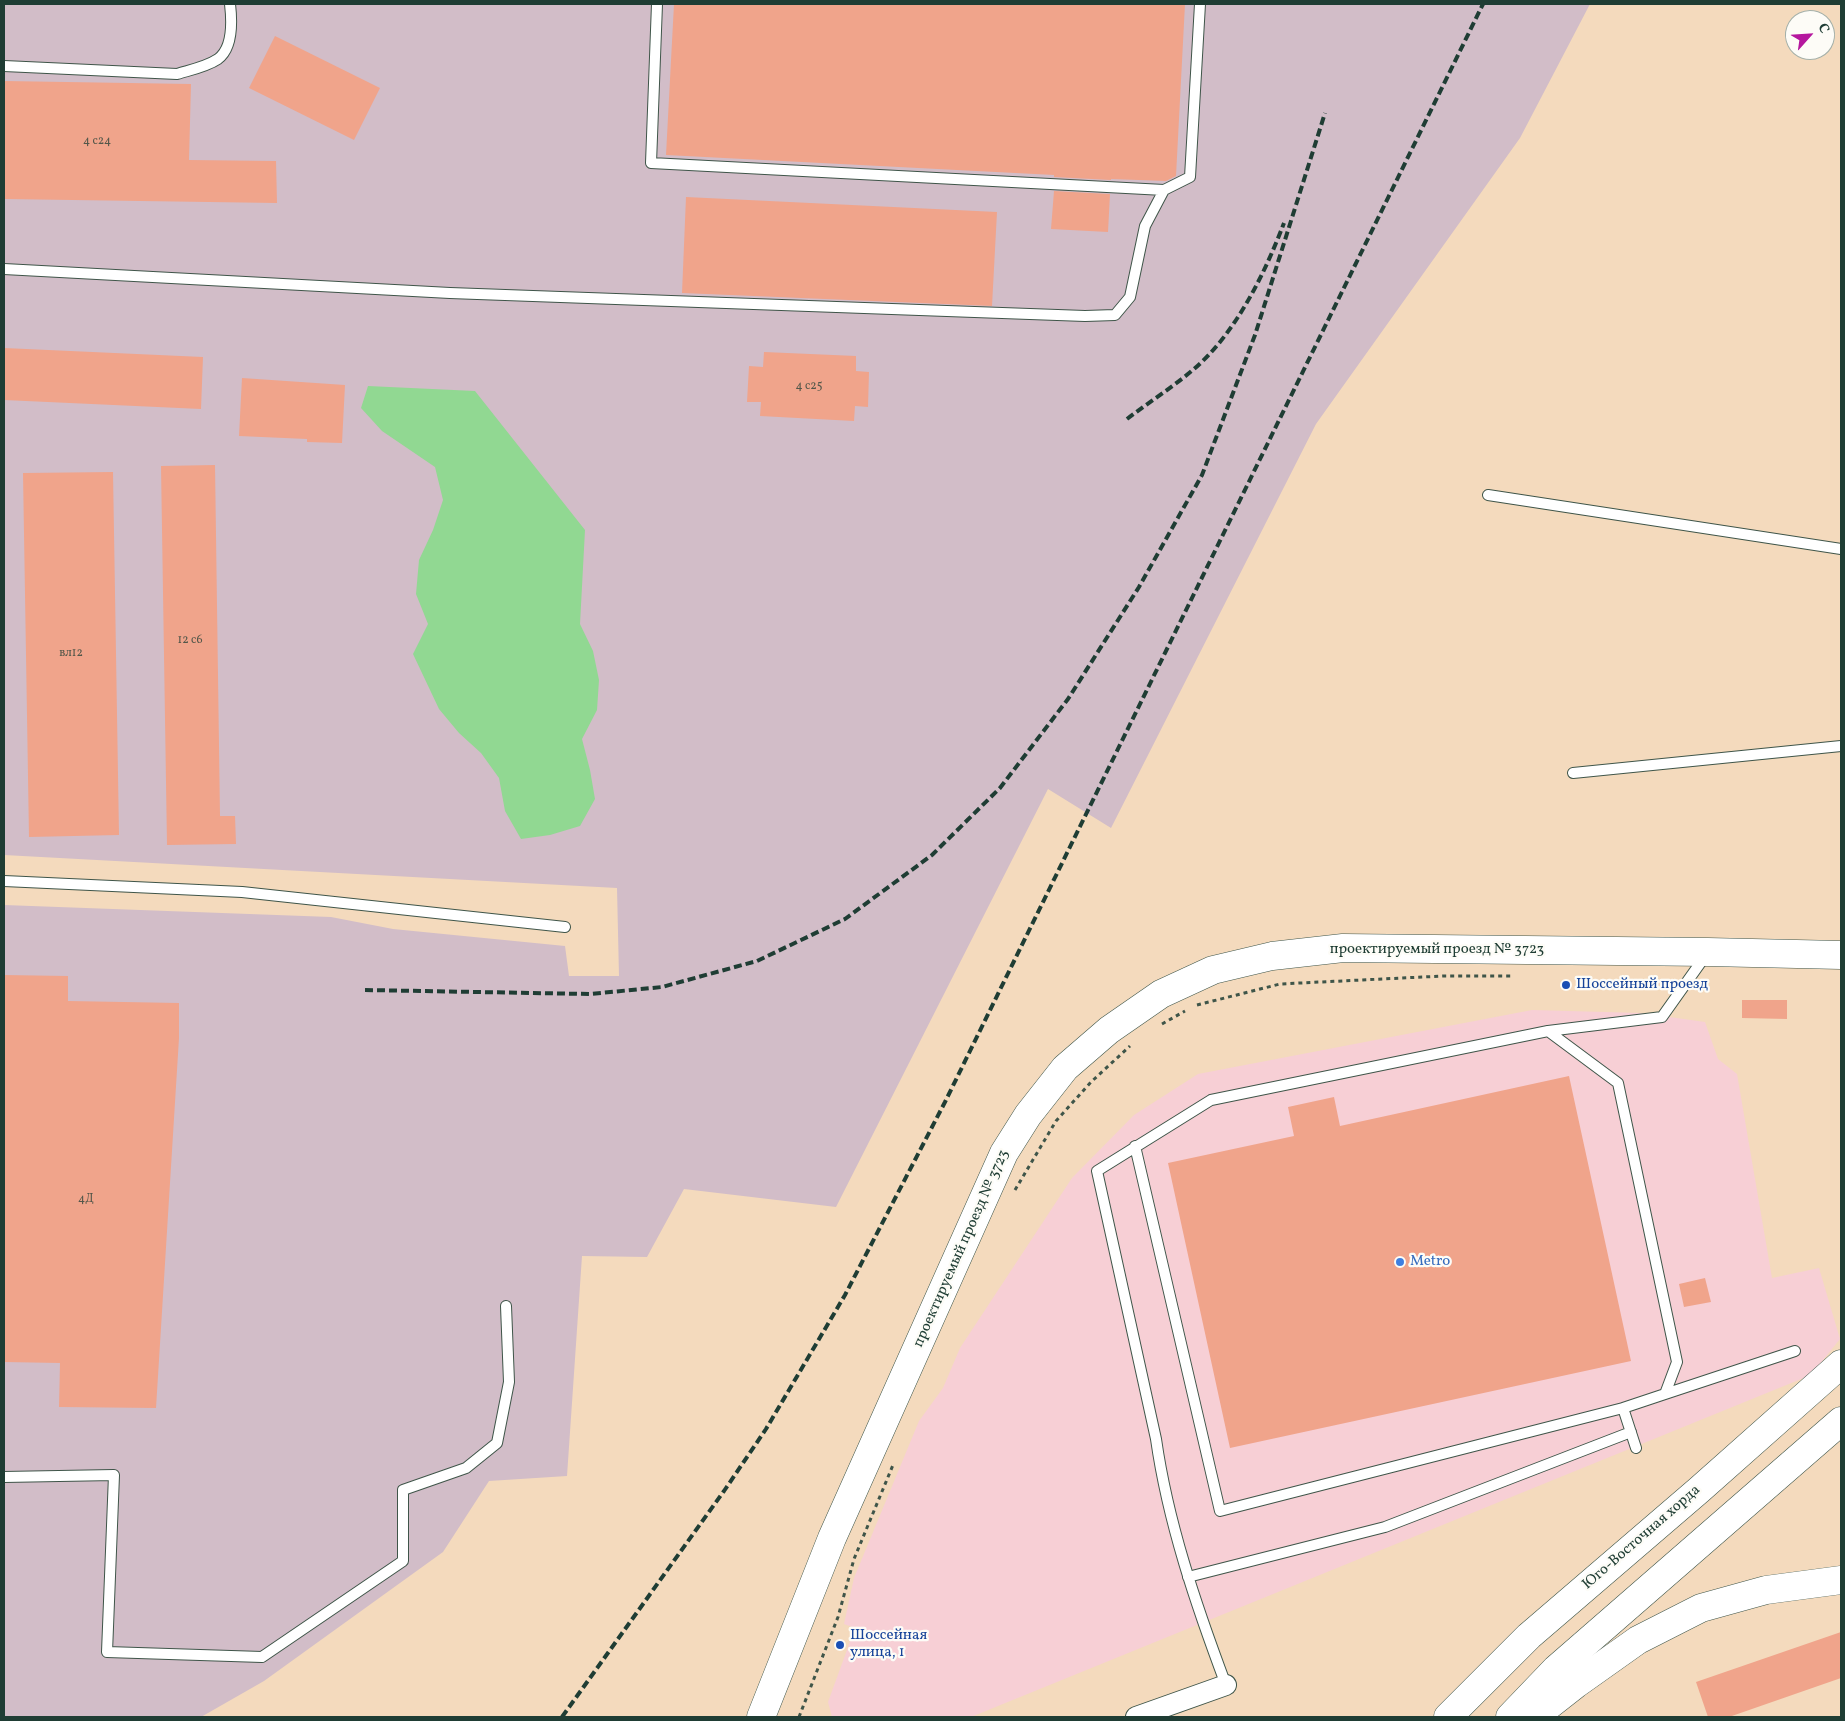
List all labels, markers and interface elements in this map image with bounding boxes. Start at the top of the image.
north arrow [1785,10,1835,60]
text: С [1813,20,1834,37]
house number: 4 с24 [83,135,111,149]
house number: 4 с25 [795,380,823,394]
house number: 12 с6 [178,634,202,648]
house number: вл12 [59,647,83,661]
street label: проектируемый проезд № 3723 [1330,941,1544,959]
place label: Шоссейный проезд [1576,976,1708,994]
marker: Шоссейный проезд [1560,979,1572,991]
street label: проектируемый проезд № 3723 [910,1147,1014,1351]
house number: 4Д [78,1193,94,1207]
place label: Metro [1410,1253,1450,1271]
marker: Metro [1394,1256,1406,1268]
street label: Юго-Восточная хорда [1579,1482,1705,1594]
place label: Шоссейная улица, 1 [850,1627,927,1662]
marker: Шоссейная улица, 1 [834,1639,846,1651]

